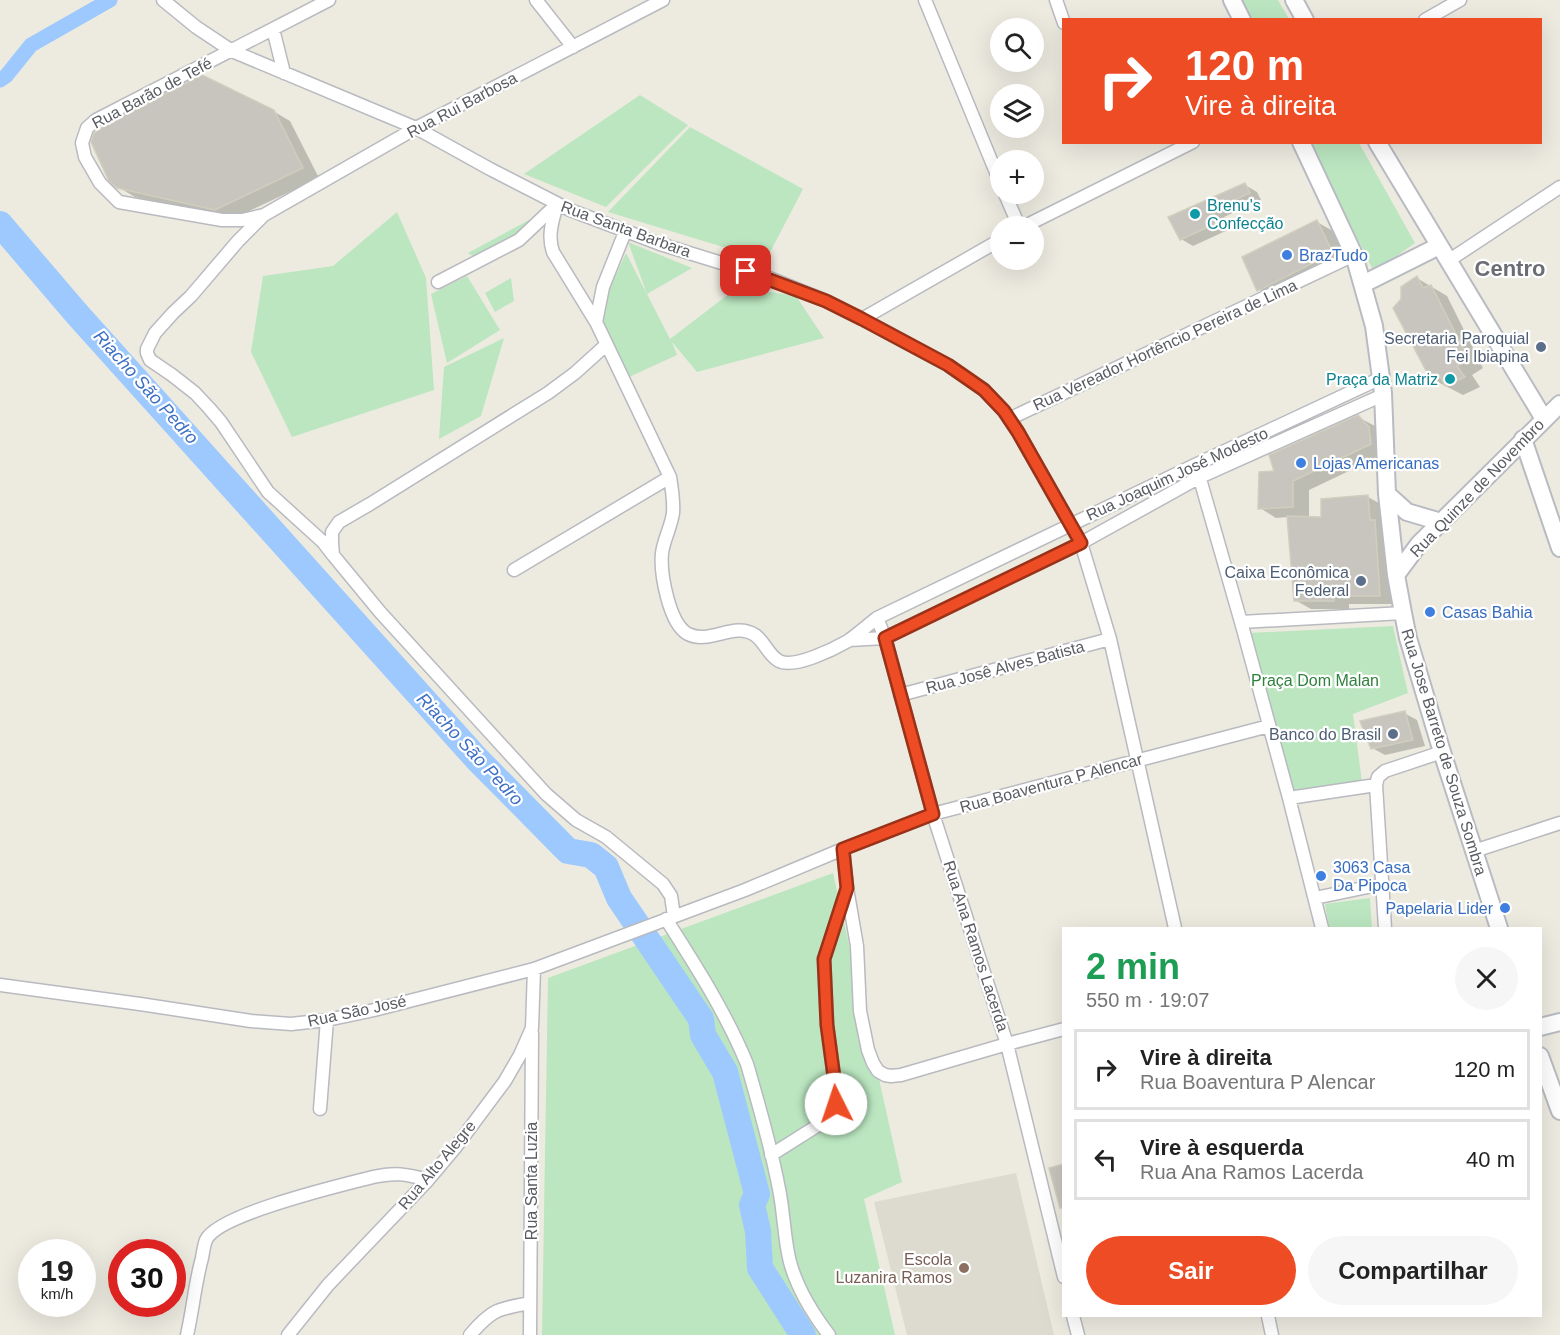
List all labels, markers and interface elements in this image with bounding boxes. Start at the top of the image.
map controls [990,18,1044,270]
button: search [990,18,1044,72]
icon: right [1086,42,1164,120]
text: 120 m [1185,42,1304,89]
street label: Rua Barão de Tefé [89,54,215,132]
street label: Rua Rui Barbosa [404,69,520,141]
button: layers [990,84,1044,138]
text: Vire à direita [1185,91,1336,121]
button: + [990,150,1044,204]
place label: Brenu's Confecção [1207,197,1284,232]
street label: Rua Santa Barbara [559,198,693,260]
marker: Brenu's Confecção [1188,207,1202,221]
button: − [990,216,1044,270]
pin [720,245,771,296]
place label: BrazTudo [1299,247,1368,264]
marker: BrazTudo [1280,248,1294,262]
icon: arrive [729,254,762,287]
district label: Centro [1475,256,1545,281]
street label: Rua Vereador Hortêncio Pereira de Lima [1030,276,1300,414]
water label: Riacho São Pedro [90,326,202,448]
place label: Secretaria Paroquial Fei Ibiapina [1384,330,1529,365]
marker: Secretaria Paroquial Fei Ibiapina [1534,340,1548,354]
place label: Praça da Matriz [1326,371,1438,388]
marker: Praça da Matriz [1443,372,1457,386]
street label: Rua Quinze de Novembro [1407,415,1547,560]
street label: Rua Joaquim José Modesto [1084,424,1271,524]
place label: Lojas Americanas [1313,455,1439,472]
marker: Lojas Americanas [1294,456,1308,470]
place label: Caixa Econômica Federal [1225,564,1349,599]
marker: Caixa Econômica Federal [1354,574,1368,588]
place label: Casas Bahia [1442,604,1533,621]
marker: Casas Bahia [1423,605,1437,619]
street label: Rua Jose Barreto de Souza Sombra [1398,627,1490,877]
street label: Rua Josê Alves Batista [924,638,1086,696]
park label: Praça Dom Malan [1251,672,1379,689]
water label: Riacho São Pedro [413,689,527,809]
place label: Banco do Brasil [1269,726,1381,743]
marker: Banco do Brasil [1386,727,1400,741]
street label: Rua Boaventura P Alencar [958,750,1145,816]
street label: Rua Ana Ramos Lacerda [940,858,1012,1034]
place label: 3063 Casa Da Pipoca [1333,859,1410,894]
marker: 3063 Casa Da Pipoca [1314,869,1328,883]
place label: Papelaria Lider [1385,900,1494,917]
marker: Papelaria Lider [1498,901,1512,915]
text: 2 min [1086,946,1180,987]
button: close [1455,947,1518,1010]
text: 550 m · 19:07 [1086,989,1209,1011]
street label: Rua São José [306,992,408,1030]
text: Vire à direita [1140,1045,1272,1070]
icon: right [1089,1053,1122,1086]
text: 120 m [1454,1057,1515,1082]
text: Rua Boaventura P Alencar [1140,1071,1375,1093]
position arrow [804,1072,868,1136]
street label: Rua Alto Alegre [395,1117,479,1213]
street label: Rua Santa Luzia [523,1122,540,1240]
text: Vire à esquerda [1140,1135,1303,1160]
icon: left [1089,1143,1122,1176]
text: 40 m [1466,1147,1515,1172]
text: Rua Ana Ramos Lacerda [1140,1161,1363,1183]
button: Sair [1086,1236,1296,1305]
button: Compartilhar [1308,1236,1518,1305]
speed limit sign: 30 [108,1239,186,1317]
place label: Escola Luzanira Ramos [836,1251,952,1286]
text: 19 [40,1254,74,1287]
marker: Escola Luzanira Ramos [957,1261,971,1275]
text: km/h [41,1285,73,1302]

